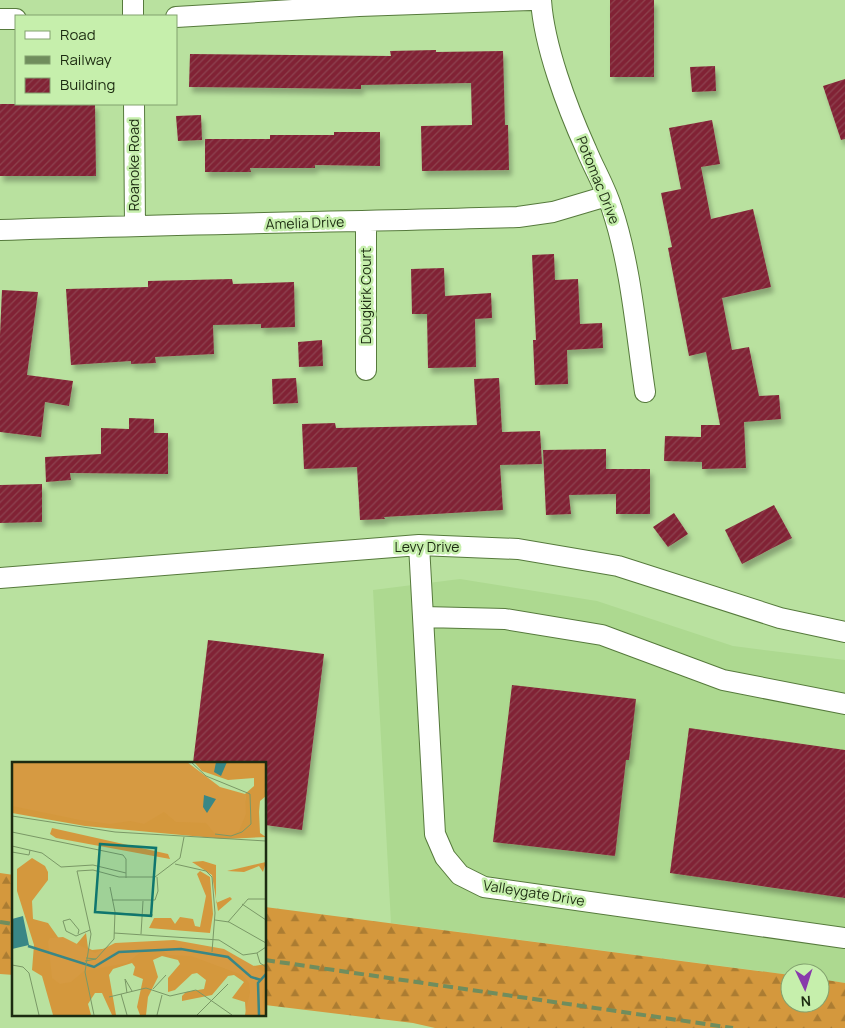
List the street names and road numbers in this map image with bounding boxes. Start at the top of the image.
street label: Roanoke Road [124,119,143,211]
street label: Potomac Drive [572,133,625,227]
street label: Amelia Drive [265,212,345,233]
street label: Dougkirk Court [356,247,375,344]
street label: Levy Drive [394,537,460,556]
street label: Valleygate Drive [482,875,586,910]

